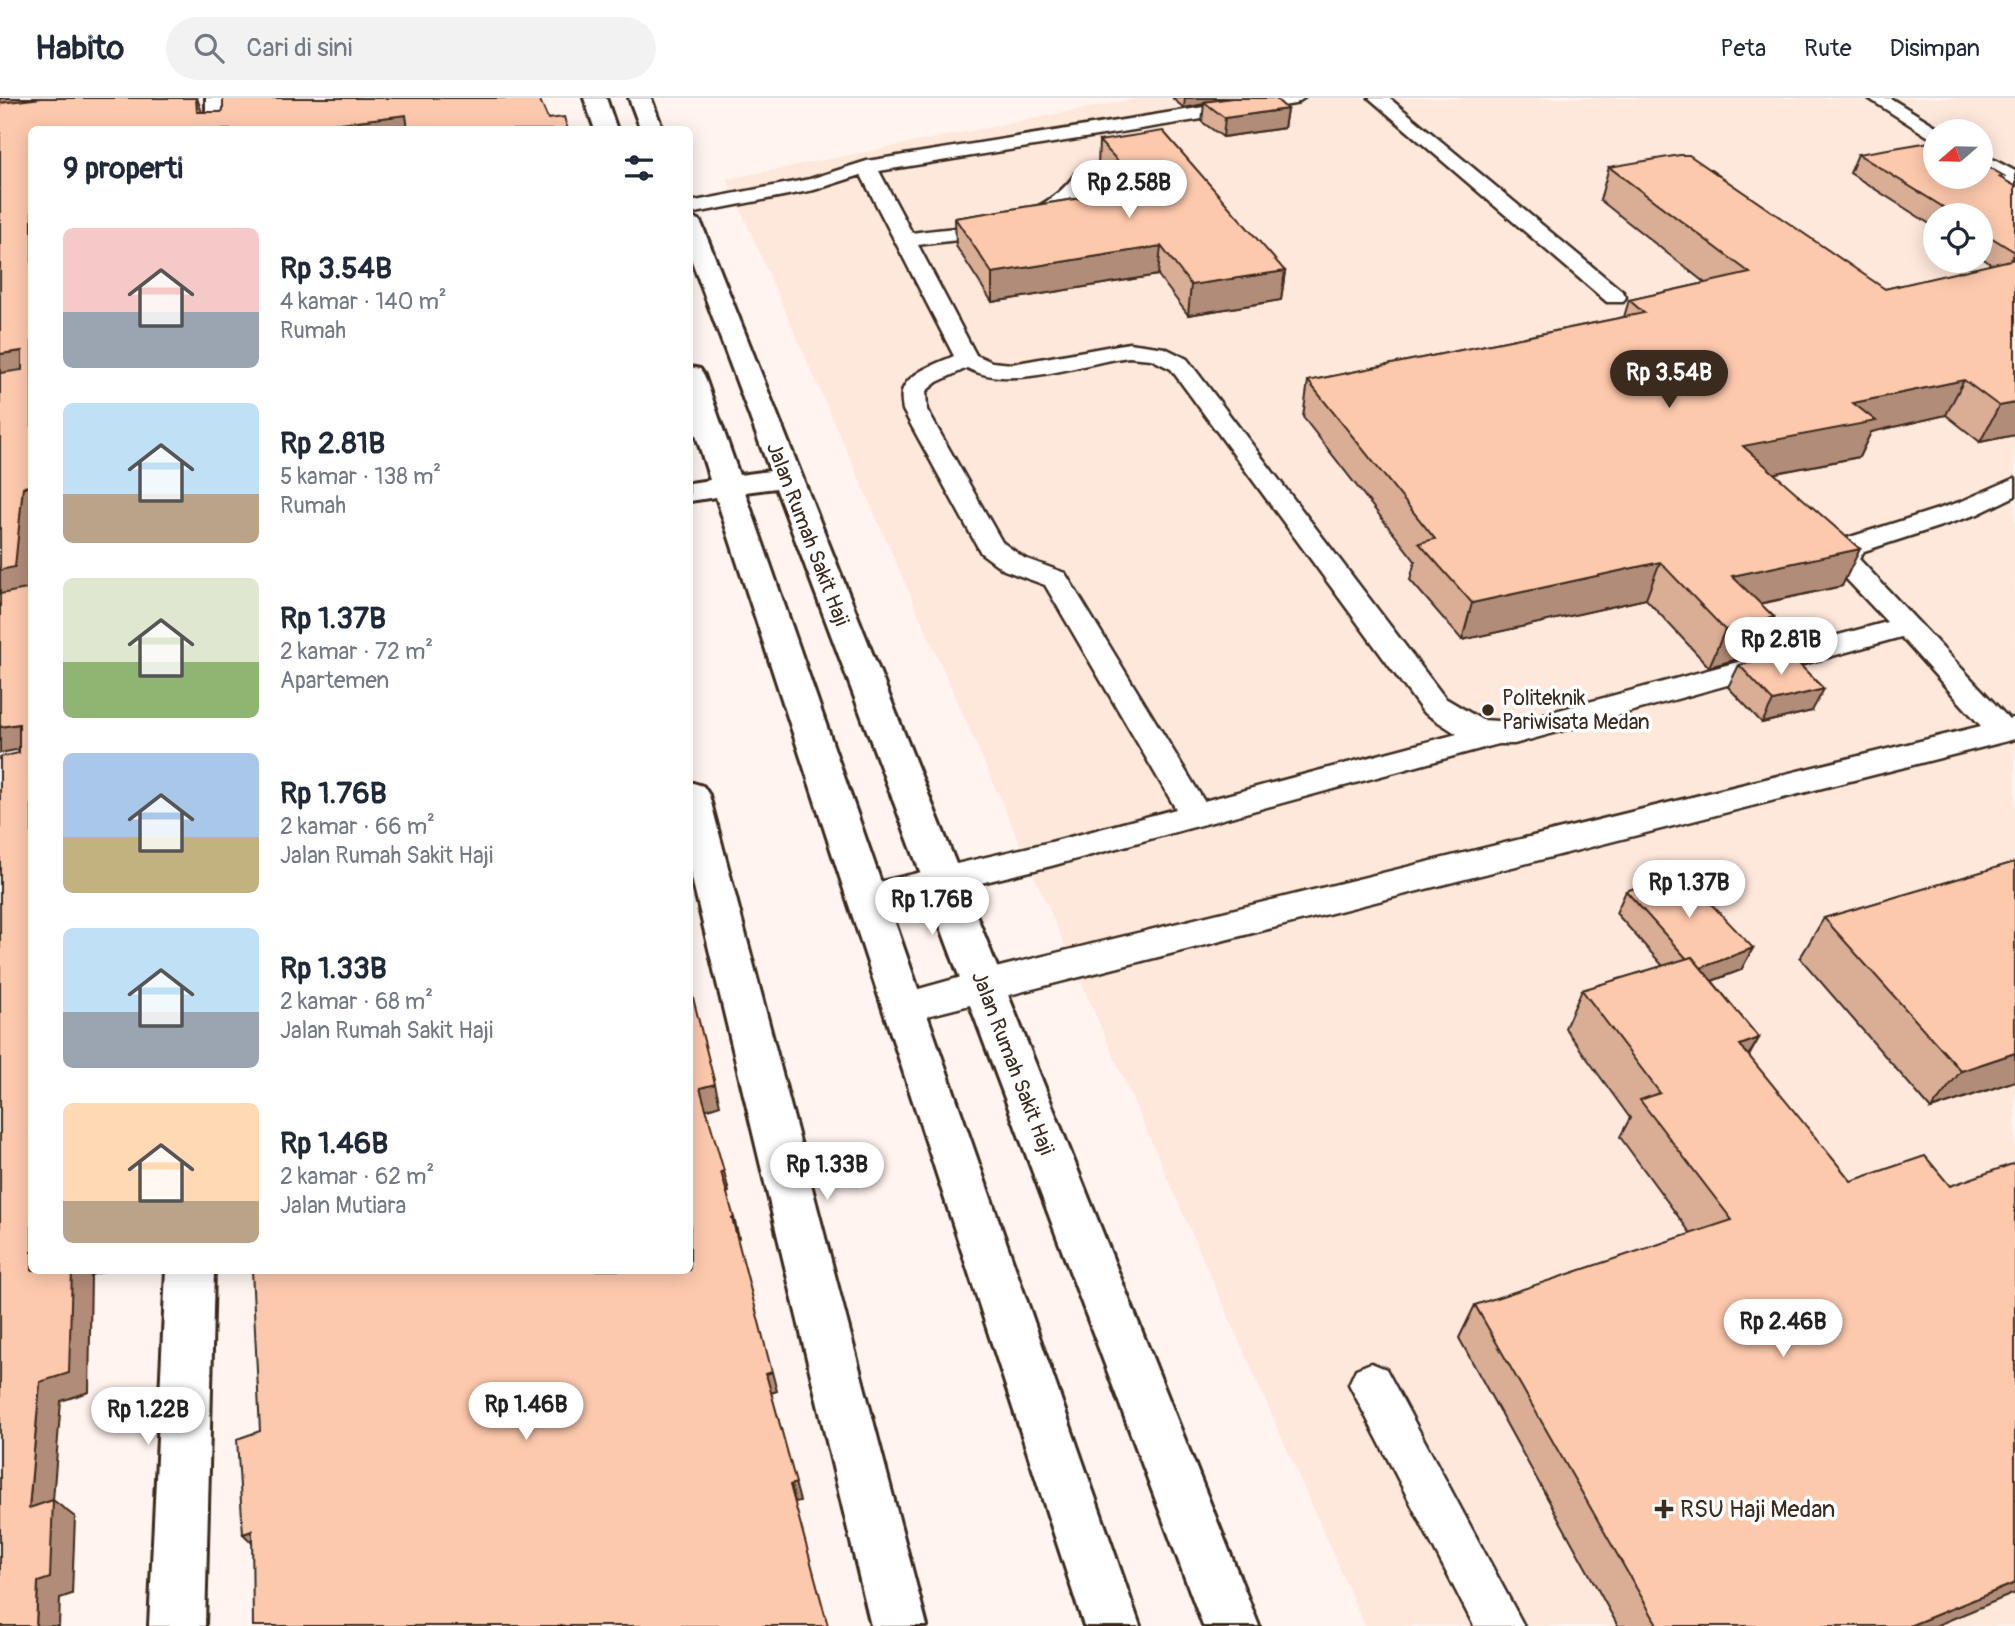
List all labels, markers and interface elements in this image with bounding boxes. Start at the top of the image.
search box [166,17,656,80]
text: Habito [35,28,124,69]
icon: search [190,29,228,67]
text: Cari di sini [246,32,352,64]
text: Peta [1720,34,1766,63]
text: Rute [1804,34,1852,63]
text: Disimpan [1890,34,1980,63]
north arrow [1923,119,1993,189]
map controls [1923,119,1993,273]
icon: filters [620,149,658,187]
text: 9 properti [63,150,183,187]
pin: Rp 2.58B [1057,160,1201,220]
text: Rp 2.58B [1087,168,1171,197]
button: locate [1923,203,1993,273]
text: Rp 3.54B [280,250,392,287]
icon: home [119,256,203,340]
text: 4 kamar · 140 m² [280,287,447,316]
text: Rumah [280,316,346,345]
pin: Rp 3.54B [1597,350,1741,410]
text: Rp 3.54B [1626,358,1712,387]
text: Rp 2.81B [280,425,385,462]
icon: home [119,431,203,515]
street label: Jalan Rumah Sakit Haji [760,439,855,630]
text: 5 kamar · 138 m² [280,462,441,491]
text: Rumah [280,491,346,520]
text: Rp 1.37B [280,600,386,637]
icon: home [119,606,203,690]
pin: Rp 2.81B [1709,618,1853,677]
text: Rp 2.81B [1741,625,1821,654]
text: 2 kamar · 72 m² [280,637,433,666]
text: Apartemen [280,666,389,695]
place label: Politeknik Pariwisata Medan [1502,685,1650,736]
marker: Politeknik Pariwisata Medan [1480,702,1496,718]
text: Rp 1.76B [280,775,387,812]
icon: home [119,781,203,865]
text: 2 kamar · 66 m² [280,812,435,841]
text: Jalan Rumah Sakit Haji [280,841,493,870]
pin: Rp 1.37B [1617,860,1761,920]
text: Rp 1.37B [1648,868,1730,897]
pin: Rp 1.76B [860,878,1004,937]
text: Rp 1.76B [891,885,973,914]
text: Rp 1.33B [280,950,387,987]
icon: home [119,956,203,1040]
street label: Jalan Rumah Sakit Haji [965,968,1060,1159]
text: 2 kamar · 68 m² [280,987,433,1016]
text: Jalan Rumah Sakit Haji [280,1016,493,1045]
text: Rp 1.46B [280,1125,388,1162]
icon: home [119,1131,203,1215]
pin: Rp 1.33B [755,1142,899,1202]
text: Rp 1.33B [786,1150,868,1179]
text: 2 kamar · 62 m² [280,1162,434,1191]
text: Jalan Mutiara [280,1191,406,1220]
pin: Rp 2.46B [1711,1300,1855,1359]
text: Rp 2.46B [1740,1307,1826,1336]
pin: Rp 1.46B [454,1382,598,1442]
pin: Rp 1.22B [76,1388,220,1447]
text: Rp 1.46B [485,1390,567,1419]
text: Rp 1.22B [107,1395,189,1424]
place label: RSU Haji Medan [1680,1495,1835,1524]
marker: RSU Haji Medan [1654,1499,1674,1519]

